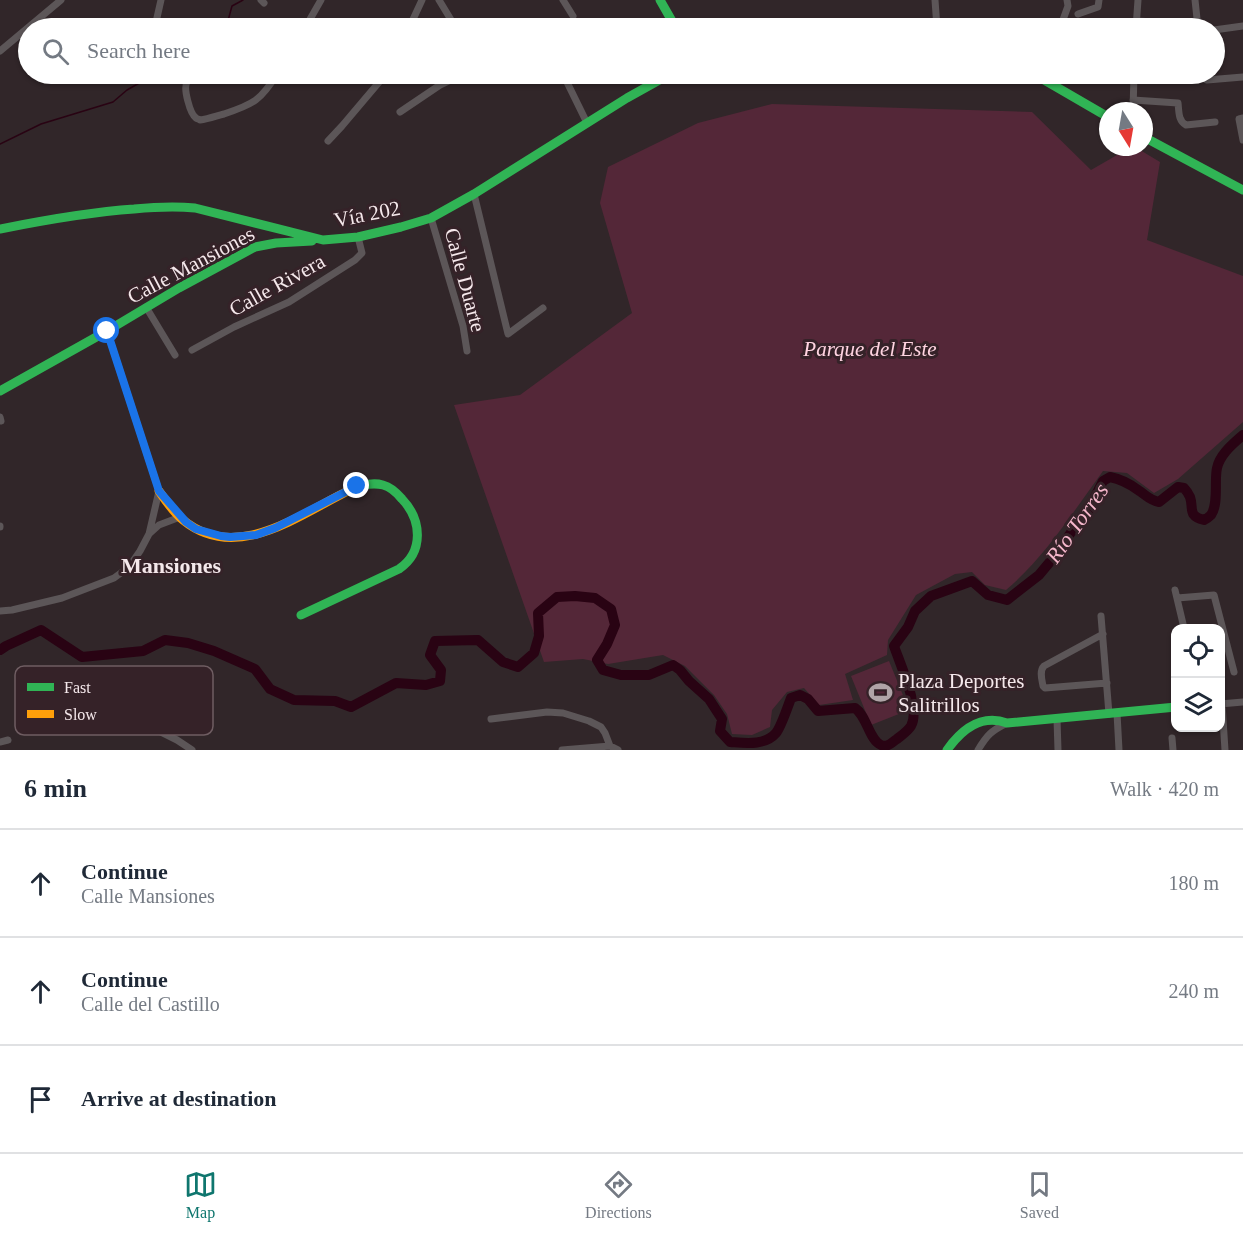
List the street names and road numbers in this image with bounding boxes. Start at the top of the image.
street label: Vía 202 [332,196,402,232]
street label: Calle Mansiones [123,221,259,309]
street label: Calle Duarte [440,225,490,335]
street label: Calle Rivera [225,249,330,321]

